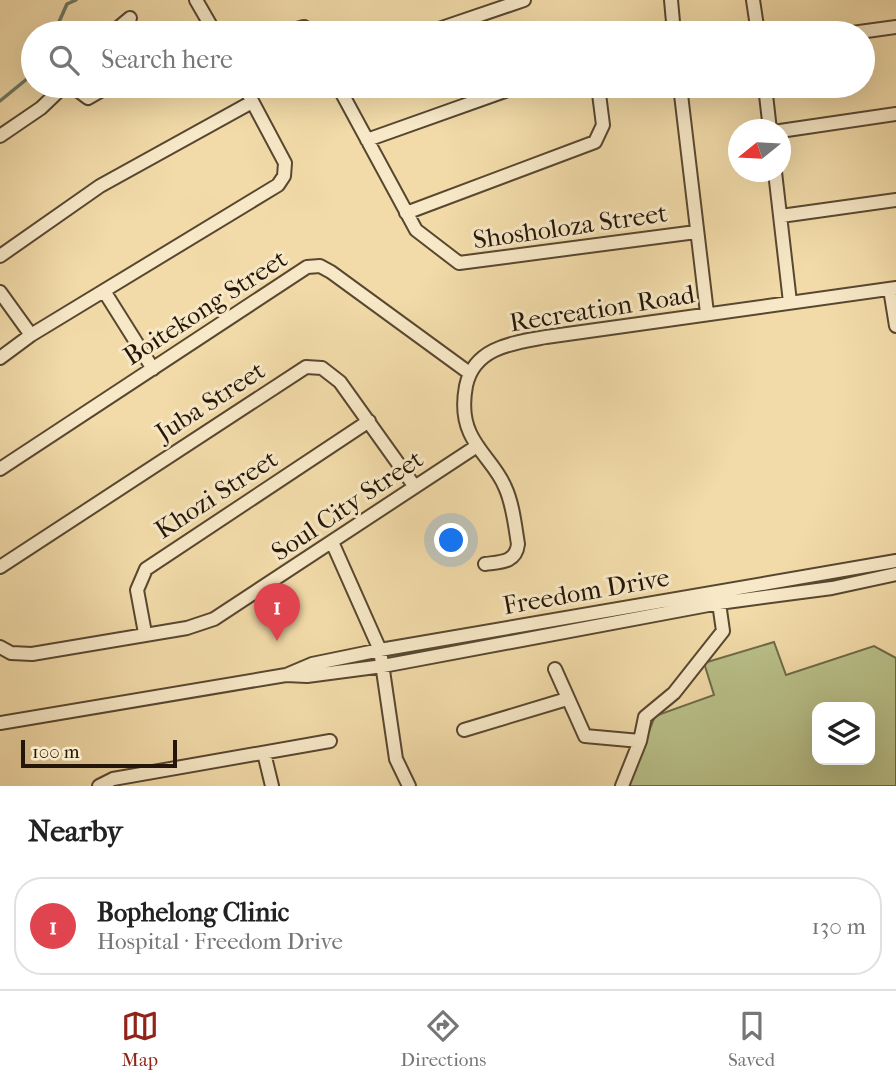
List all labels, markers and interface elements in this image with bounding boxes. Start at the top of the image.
search box [21,21,875,98]
icon: search [45,41,83,79]
text: Search here [101,44,233,75]
north arrow [728,119,791,182]
street label: Shosholoza Street [471,197,670,255]
street label: Boitekong Street [118,243,293,372]
street label: Recreation Road [507,278,698,338]
street label: Juba Street [148,354,271,449]
street label: Khozi Street [149,443,284,546]
street label: Soul City Street [266,443,430,567]
your location [434,523,468,557]
street label: Freedom Drive [500,562,672,621]
pin: 1 [254,583,300,641]
map controls [812,702,875,765]
button: layers [812,702,875,765]
scale bar [21,737,177,769]
text: 100 m [32,741,80,763]
text: Nearby [28,814,123,849]
text: Bophelong Clinic [97,897,289,928]
text: 1 [49,913,57,940]
text: 130 m [812,913,866,940]
text: Hospital · Freedom Drive [97,928,343,955]
tab: Map [121,1007,159,1071]
tab: Directions [401,1007,486,1071]
tab: Saved [728,1007,775,1071]

